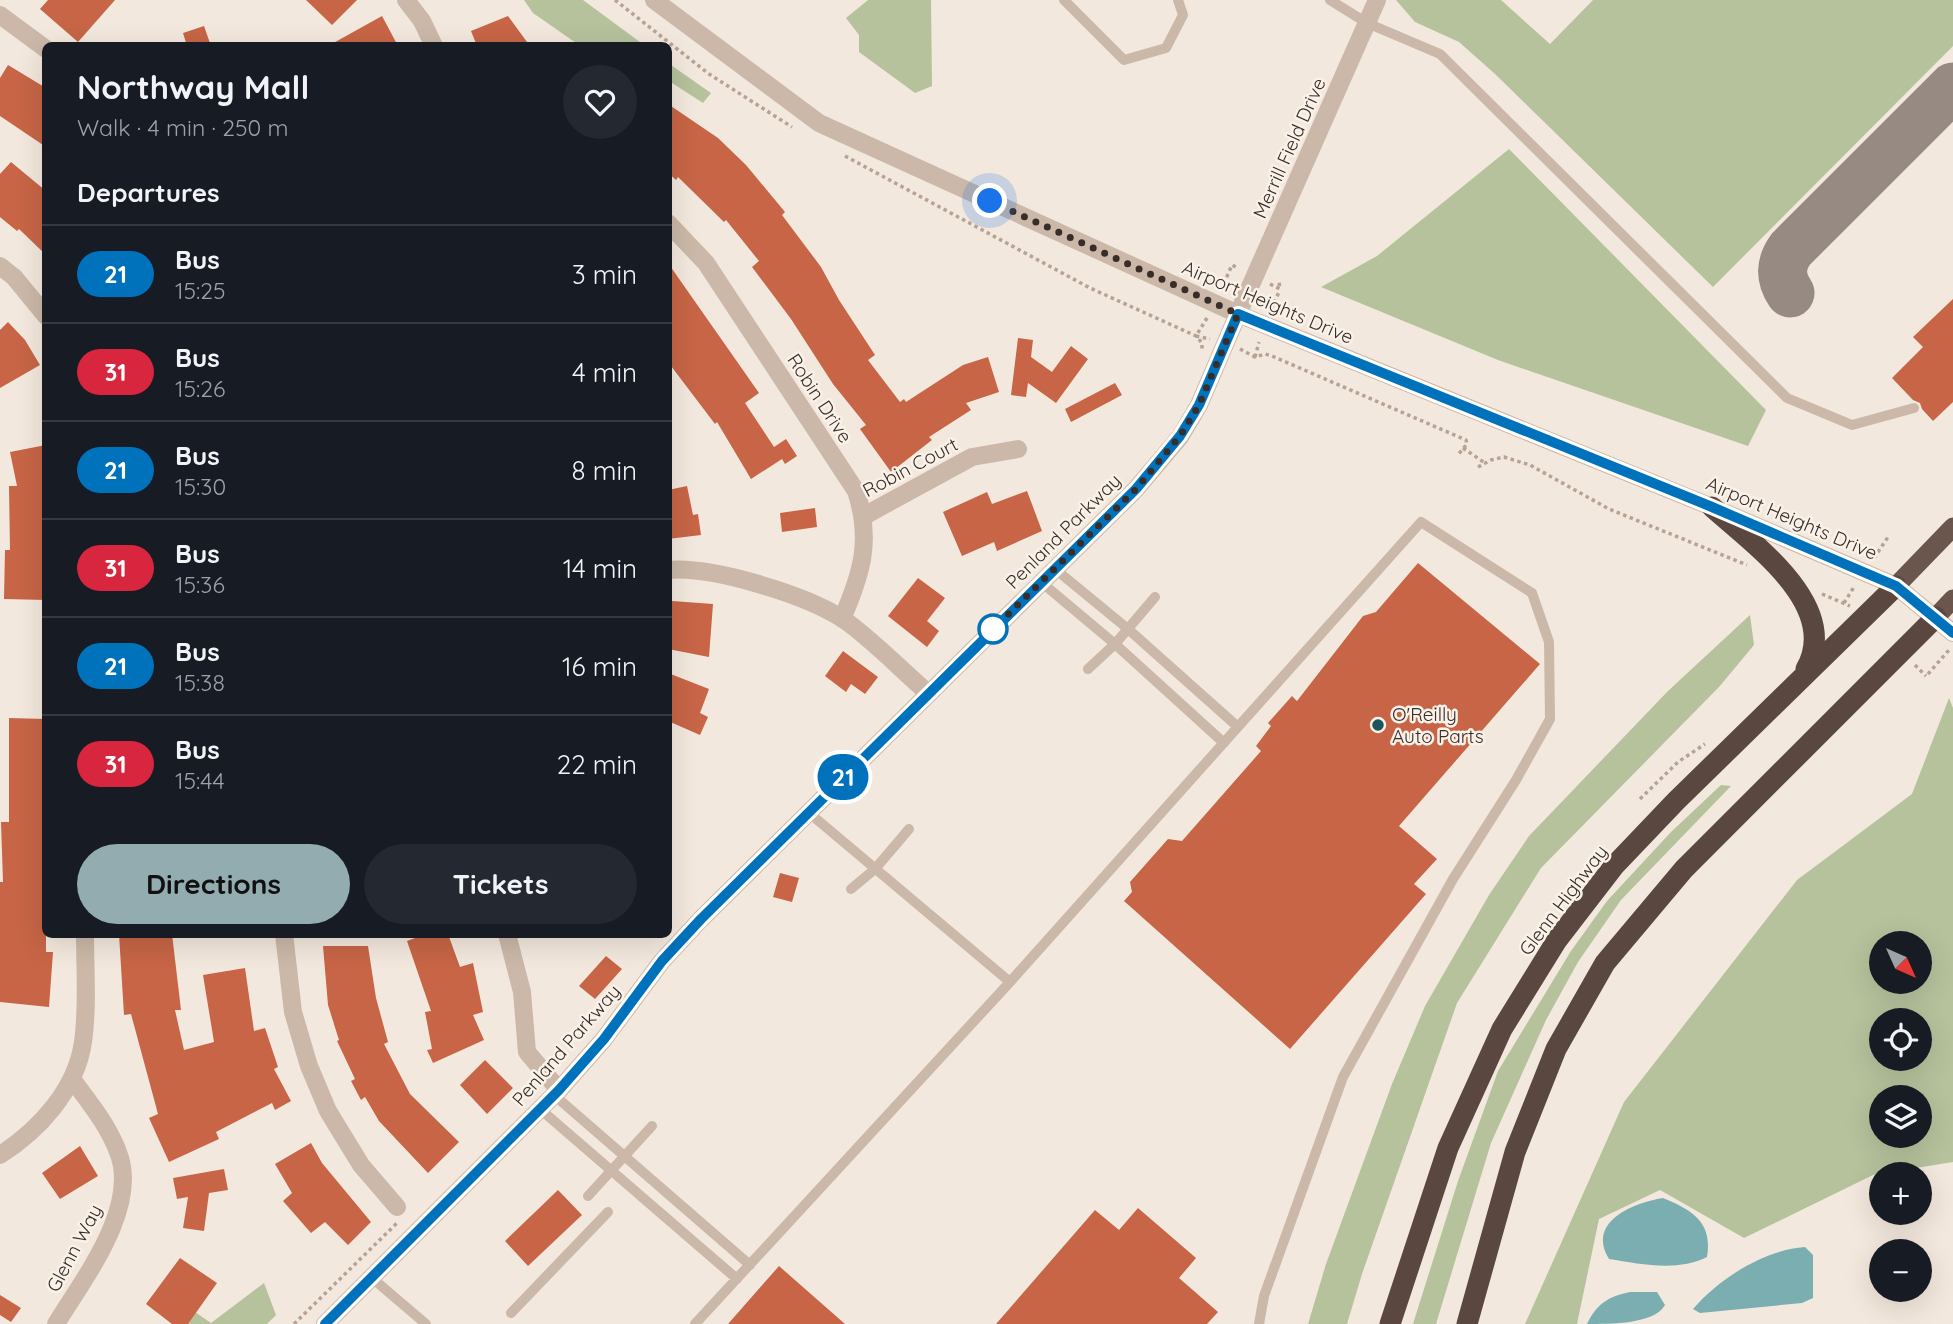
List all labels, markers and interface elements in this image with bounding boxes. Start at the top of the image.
button: heart [563,65,637,139]
text: Northway Mall [77,66,309,107]
street label: Merrill Field Drive [1247,74,1331,222]
text: Walk · 4 min · 250 m [77,113,288,142]
text: Departures [77,176,220,209]
your location [972,183,1007,218]
text: Bus [175,243,220,276]
street label: Airport Heights Drive [1179,255,1357,349]
text: 3 min [572,258,637,291]
text: 21 [104,259,127,289]
text: 15:25 [175,276,226,305]
text: Bus [175,341,220,374]
street label: Robin Drive [782,349,858,447]
text: 4 min [572,356,637,389]
text: 31 [104,357,127,387]
text: 15:26 [175,374,225,403]
street label: Robin Court [858,432,962,502]
text: Bus [175,439,220,472]
text: 8 min [572,454,637,487]
text: 21 [104,455,127,485]
street label: Penland Parkway [1000,468,1126,594]
street label: Airport Heights Drive [1703,471,1881,565]
text: 15:30 [175,472,226,501]
text: Bus [175,537,220,570]
text: 14 min [563,552,637,585]
text: 31 [104,553,127,583]
text: 15:36 [175,570,225,599]
unlabelled marker [978,614,1008,644]
text: Bus [175,635,220,668]
text: 16 min [562,650,637,683]
text: 21 [104,651,127,681]
text: 15:38 [175,668,225,697]
place label: O'Reilly Auto Parts [1392,702,1484,748]
marker: O'Reilly Auto Parts [1370,717,1386,733]
text: Bus [175,733,220,766]
text: 22 min [557,748,637,781]
text: 31 [104,749,127,779]
line badge: 21 [812,754,874,800]
text: 21 [832,762,855,792]
text: 15:44 [175,766,225,795]
street label: Glenn Highway [1514,840,1612,960]
button: Directions [77,844,350,924]
button: Tickets [364,844,637,924]
north arrow [1869,931,1932,994]
map controls [1869,931,1932,1302]
street label: Penland Parkway [507,979,625,1111]
button: locate [1869,1008,1932,1071]
button: layers [1869,1085,1932,1148]
button: + [1869,1162,1932,1225]
street label: Glenn Way [41,1200,107,1296]
button: − [1869,1239,1932,1302]

